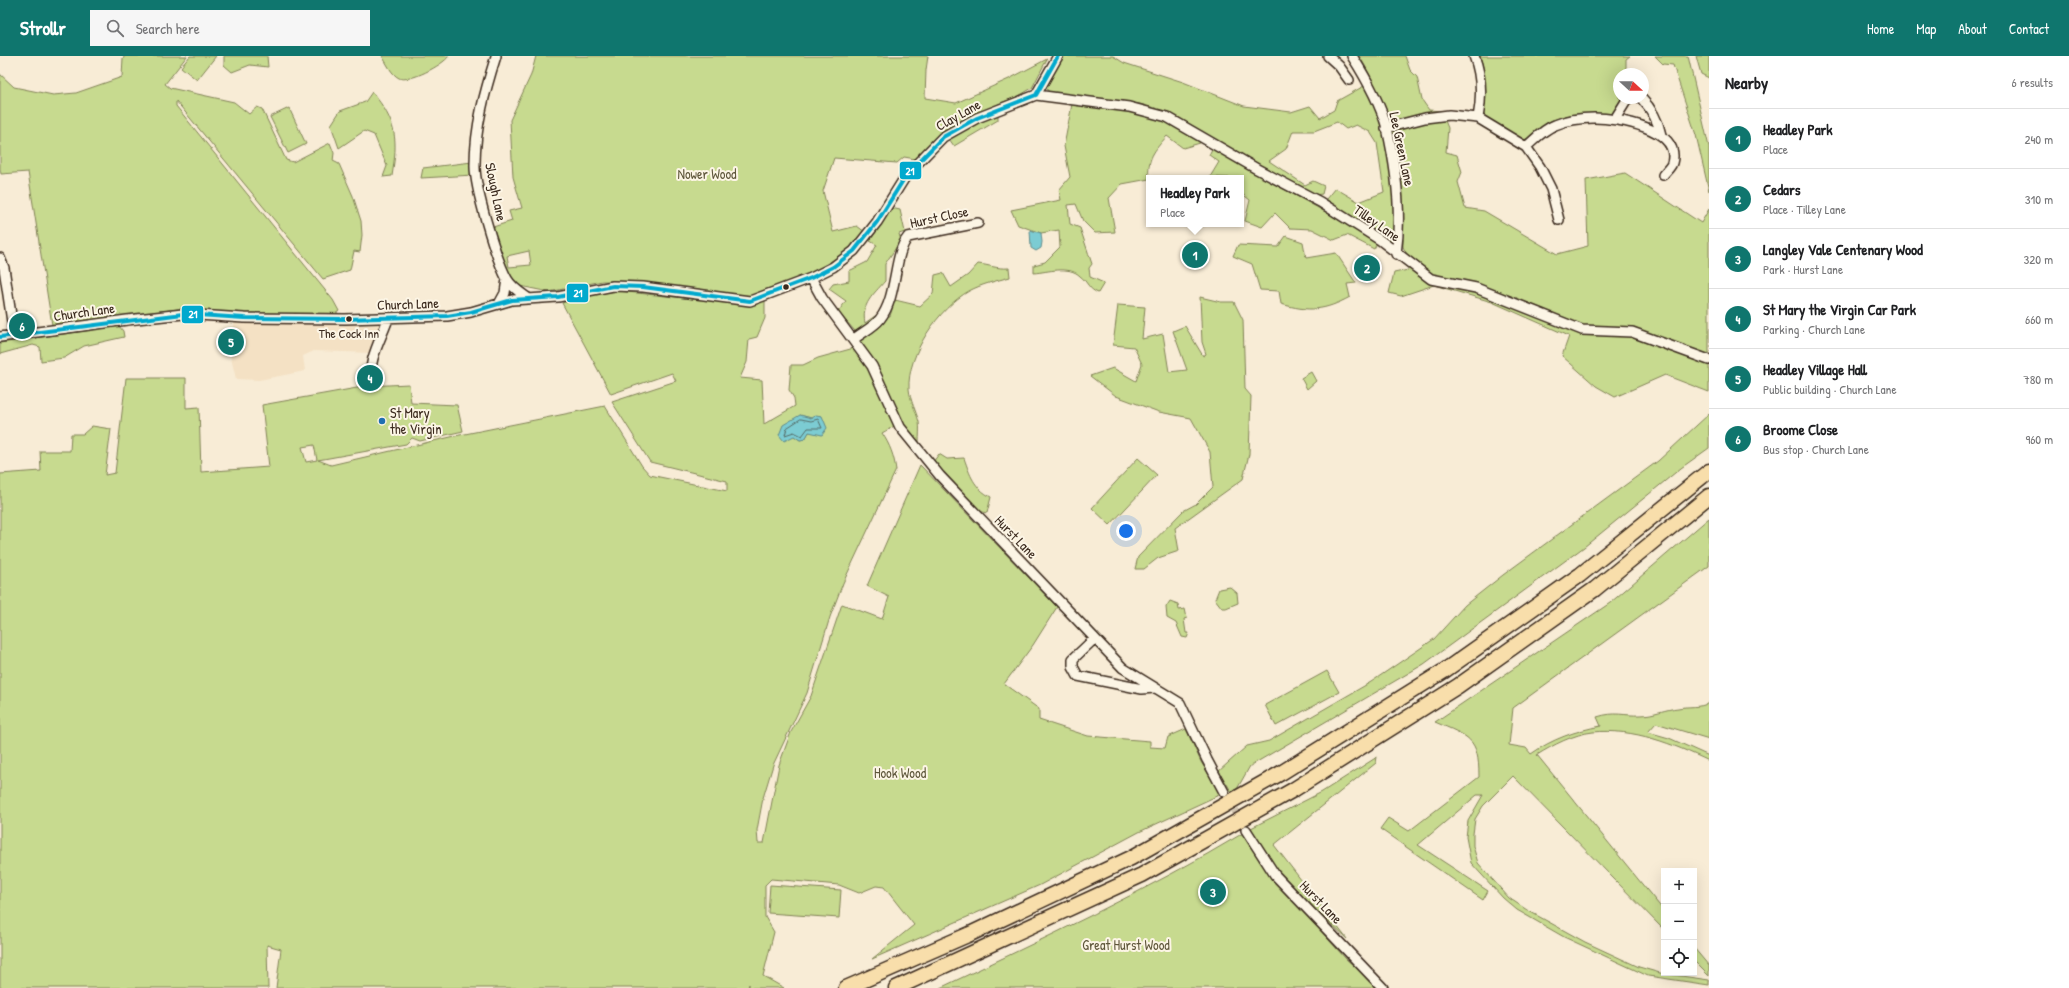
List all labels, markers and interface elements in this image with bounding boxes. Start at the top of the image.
search box [90,10,370,46]
text: Strollr [20,15,66,41]
icon: search [104,17,126,39]
text: Search here [136,18,200,39]
text: Home [1867,19,1894,38]
text: Map [1916,19,1936,38]
text: About [1958,19,1987,38]
text: Contact [2009,19,2049,38]
north arrow [1613,68,1649,104]
text: Nearby [1725,71,1768,94]
text: 6 results [2012,73,2053,91]
street label: Clay Lane [932,94,984,136]
street label: Lee Green Lane [1385,110,1420,188]
text: Headley Park [1763,119,1833,140]
text: 1 [1736,130,1740,148]
text: 240 m [2024,130,2053,148]
text: Place [1763,140,1788,158]
street label: Slough Lane [480,161,512,224]
line badge: 21 [899,161,922,180]
park label: Nower Wood [677,164,737,183]
text: 21 [905,164,915,178]
popup [1146,175,1244,227]
text: Cedars [1763,179,1800,200]
text: Headley Park [1160,182,1230,203]
text: 2 [1735,190,1741,208]
text: 310 m [2025,190,2053,208]
street label: Tilley Lane [1350,200,1405,247]
text: Place · Tilley Lane [1763,200,1846,218]
street label: Hurst Close [908,201,970,232]
text: Place [1160,203,1185,221]
text: Langley Vale Centenary Wood [1763,239,1923,260]
pin: 1 [1182,240,1208,270]
text: 3 [1735,250,1741,268]
text: 320 m [2023,250,2053,268]
pin: 2 [1354,253,1380,283]
text: Park · Hurst Lane [1763,260,1843,278]
unlabelled marker [781,282,791,292]
line badge: 21 [566,283,589,303]
text: 21 [573,286,583,300]
street label: Church Lane [377,293,440,314]
street label: Church Lane [52,298,116,325]
text: St Mary the Virgin Car Park [1763,299,1916,320]
line badge: 21 [181,305,204,324]
text: 21 [188,307,198,321]
text: 4 [1736,310,1740,328]
text: 660 m [2025,310,2053,328]
pin: 6 [9,311,35,341]
marker: The Cock Inn [344,314,354,324]
text: Parking · Church Lane [1763,320,1865,338]
place label: The Cock Inn [319,324,379,342]
pin: 5 [218,327,244,357]
text: Headley Village Hall [1763,359,1867,380]
pin: 4 [357,363,383,393]
text: 5 [1735,370,1741,388]
text: 780 m [2023,370,2053,388]
text: Public building · Church Lane [1763,380,1897,398]
place label: St Mary the Virgin [390,403,442,439]
marker: St Mary the Virgin [377,416,387,426]
text: Broome Close [1763,419,1838,440]
text: 6 [1735,430,1741,448]
text: 960 m [2025,430,2053,448]
text: Bus stop · Church Lane [1763,440,1869,458]
street label: Hurst Lane [991,511,1042,563]
your location [1116,521,1136,541]
park label: Hook Wood [874,763,927,782]
map controls [1661,868,1697,976]
button: + [1661,868,1697,904]
street label: Hurst Lane [1296,876,1347,928]
pin: 3 [1200,877,1226,907]
button: − [1661,904,1697,940]
park label: Great Hurst Wood [1082,935,1170,954]
button: locate [1661,940,1697,976]

